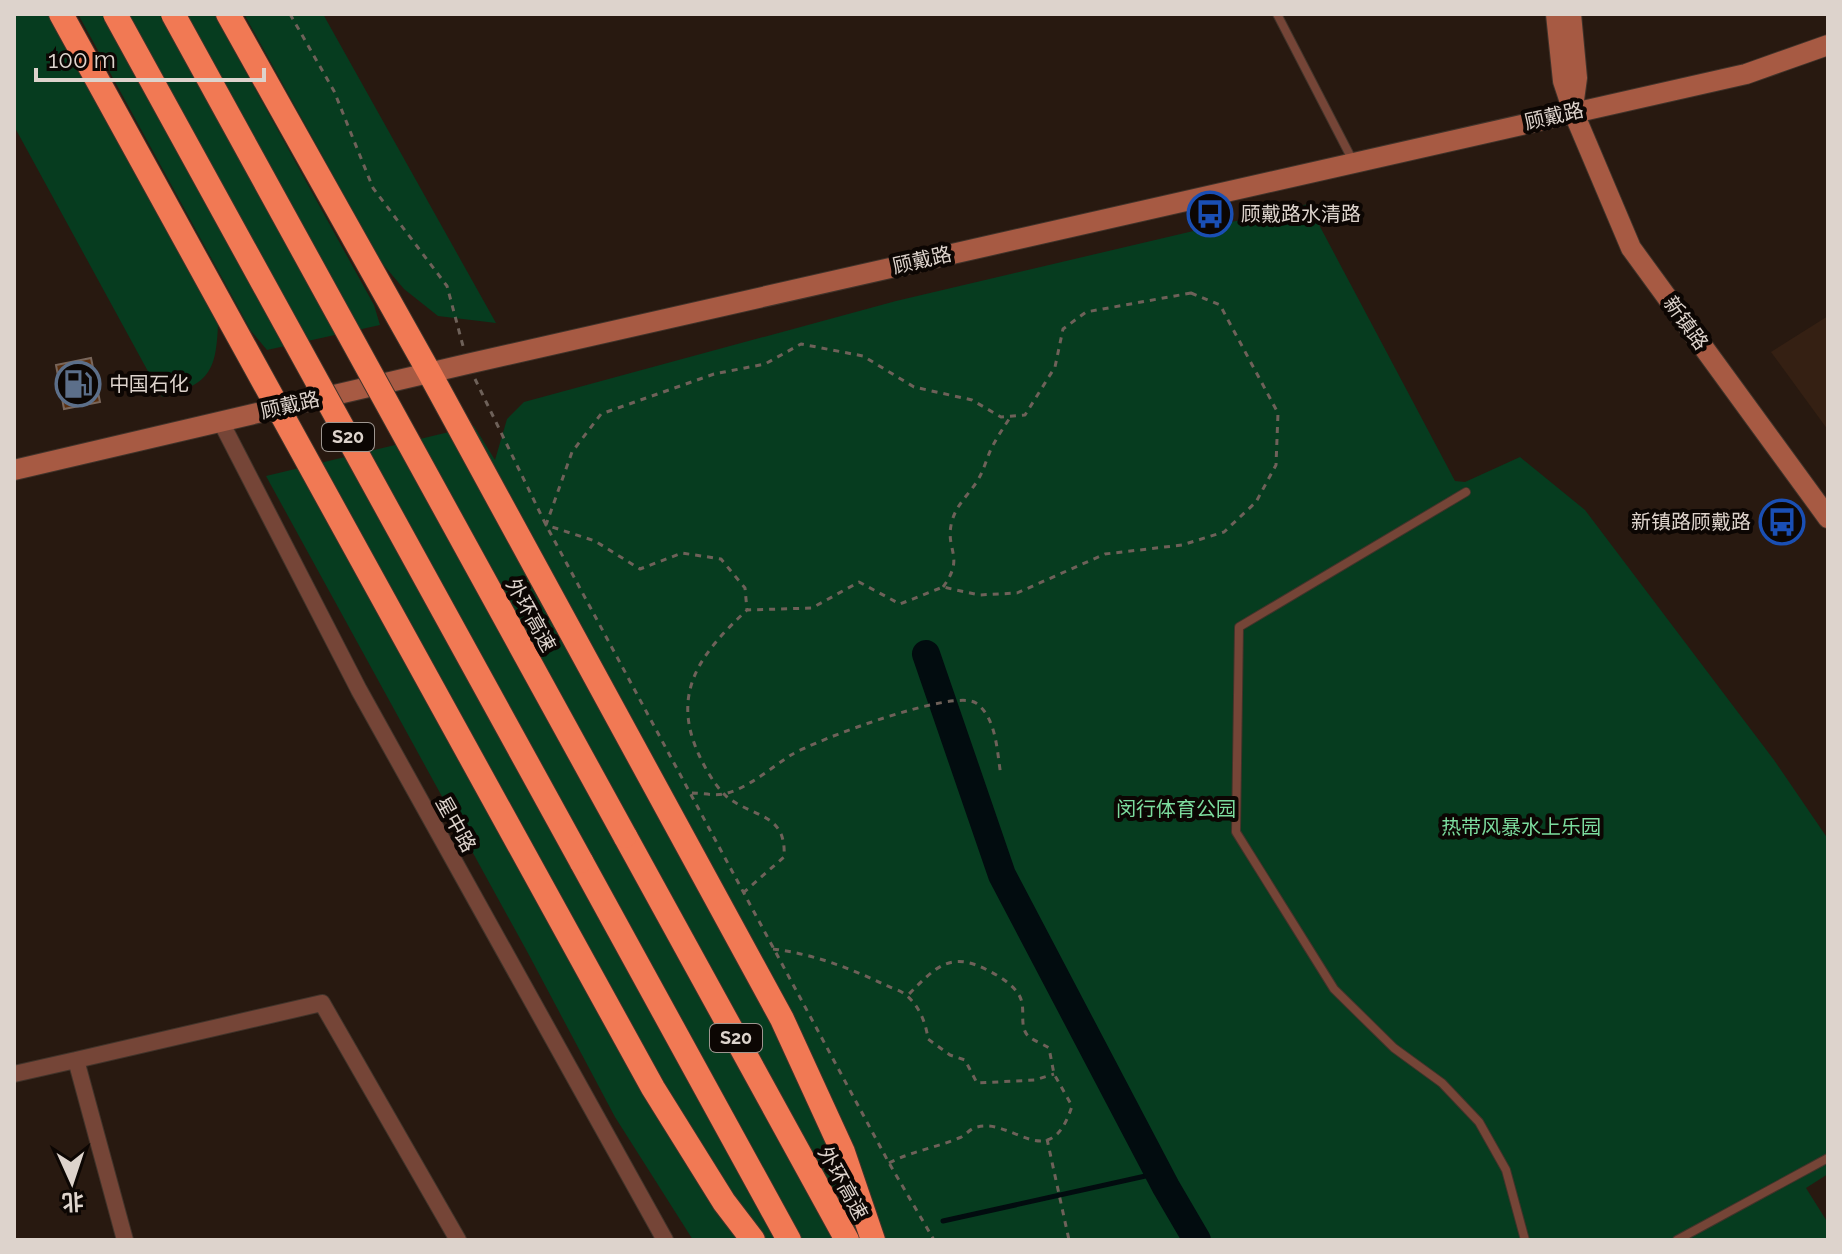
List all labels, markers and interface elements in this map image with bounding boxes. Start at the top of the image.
scale bar [36,32,264,82]
text: 100 m [48,45,116,74]
street label: 顾戴路 [1522,98,1586,134]
bus stop icon: 顾戴路水清路 [1186,190,1234,238]
place label: 顾戴路水清路 [1241,202,1361,226]
street label: 顾戴路 [890,242,954,278]
street label: 新镇路 [1659,292,1713,354]
fuel station icon: 中国石化 [54,360,102,408]
place label: 中国石化 [109,372,189,396]
street label: 顾戴路 [258,387,322,423]
road number: S20 [322,423,374,451]
bus stop icon: 新镇路顾戴路 [1758,498,1806,546]
place label: 新镇路顾戴路 [1631,510,1751,534]
street label: 外环高速 [501,574,561,656]
street label: 星中路 [431,792,481,856]
park label: 闵行体育公园 [1116,797,1236,821]
park label: 热带风暴水上乐园 [1441,815,1601,839]
road number: S20 [710,1024,762,1052]
north arrow [32,1142,112,1222]
street label: 外环高速 [813,1142,873,1224]
text: 北 [61,1188,85,1216]

